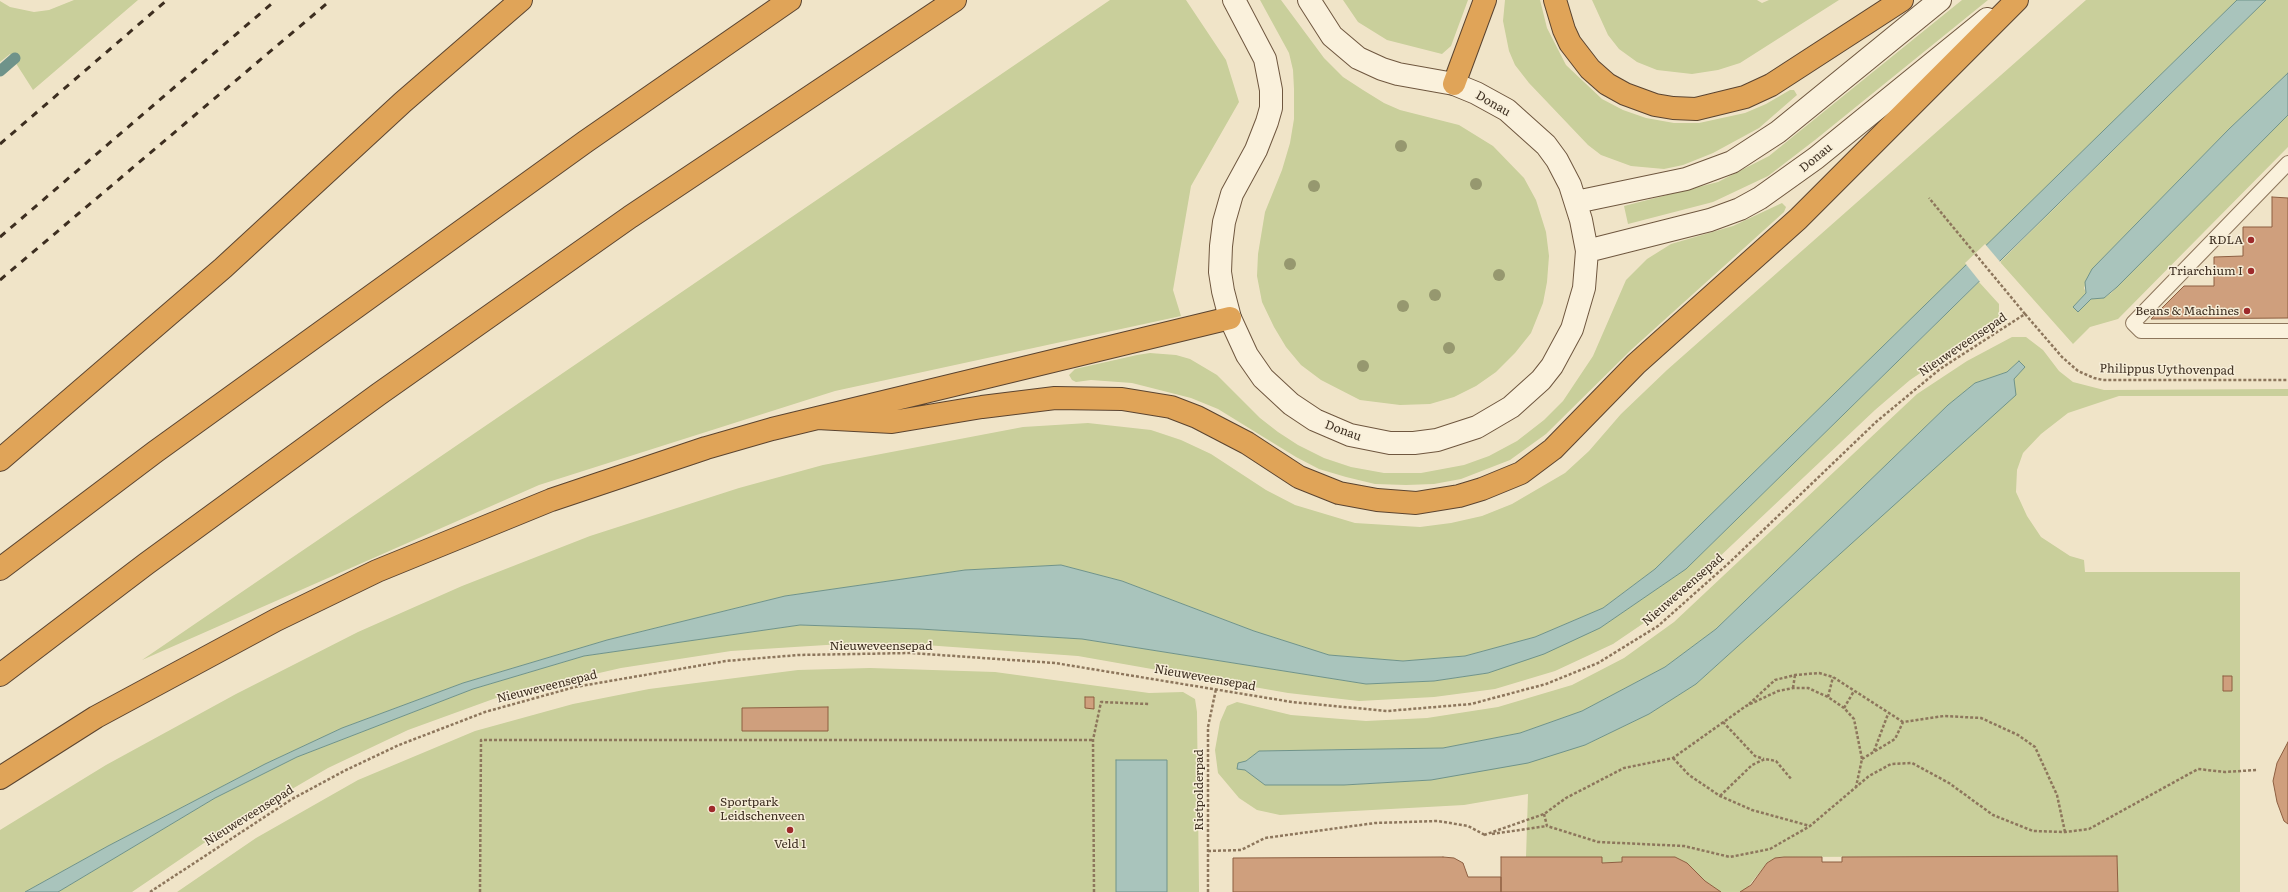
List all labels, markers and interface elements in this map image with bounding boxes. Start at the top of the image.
street label: Donau [1473,88,1513,120]
street label: Donau [1797,141,1835,175]
place label: RDLA [2209,233,2243,247]
marker: RDLA [2246,235,2256,245]
place label: Triarchium I [2168,264,2243,278]
marker: Triarchium I [2246,266,2256,276]
place label: Beans & Machines [2135,304,2239,318]
marker: Beans & Machines [2242,306,2252,316]
street label: Nieuweveensepad [1916,310,2010,380]
street label: Philippus Uythovenpad [2100,362,2234,378]
street label: Donau [1323,418,1363,444]
street label: Nieuweveensepad [1639,551,1727,629]
street label: Nieuweveensepad [830,639,932,653]
street label: Nieuweveensepad [1153,662,1257,694]
street label: Nieuweveensepad [495,668,599,706]
street label: Rietpolderpad [1192,749,1206,831]
street label: Nieuweveensepad [202,783,296,849]
place label: Sportpark Leidschenveen [720,795,805,823]
marker: Sportpark Leidschenveen [707,804,717,814]
marker: Veld 1 [785,825,795,835]
place label: Veld 1 [774,837,806,851]

